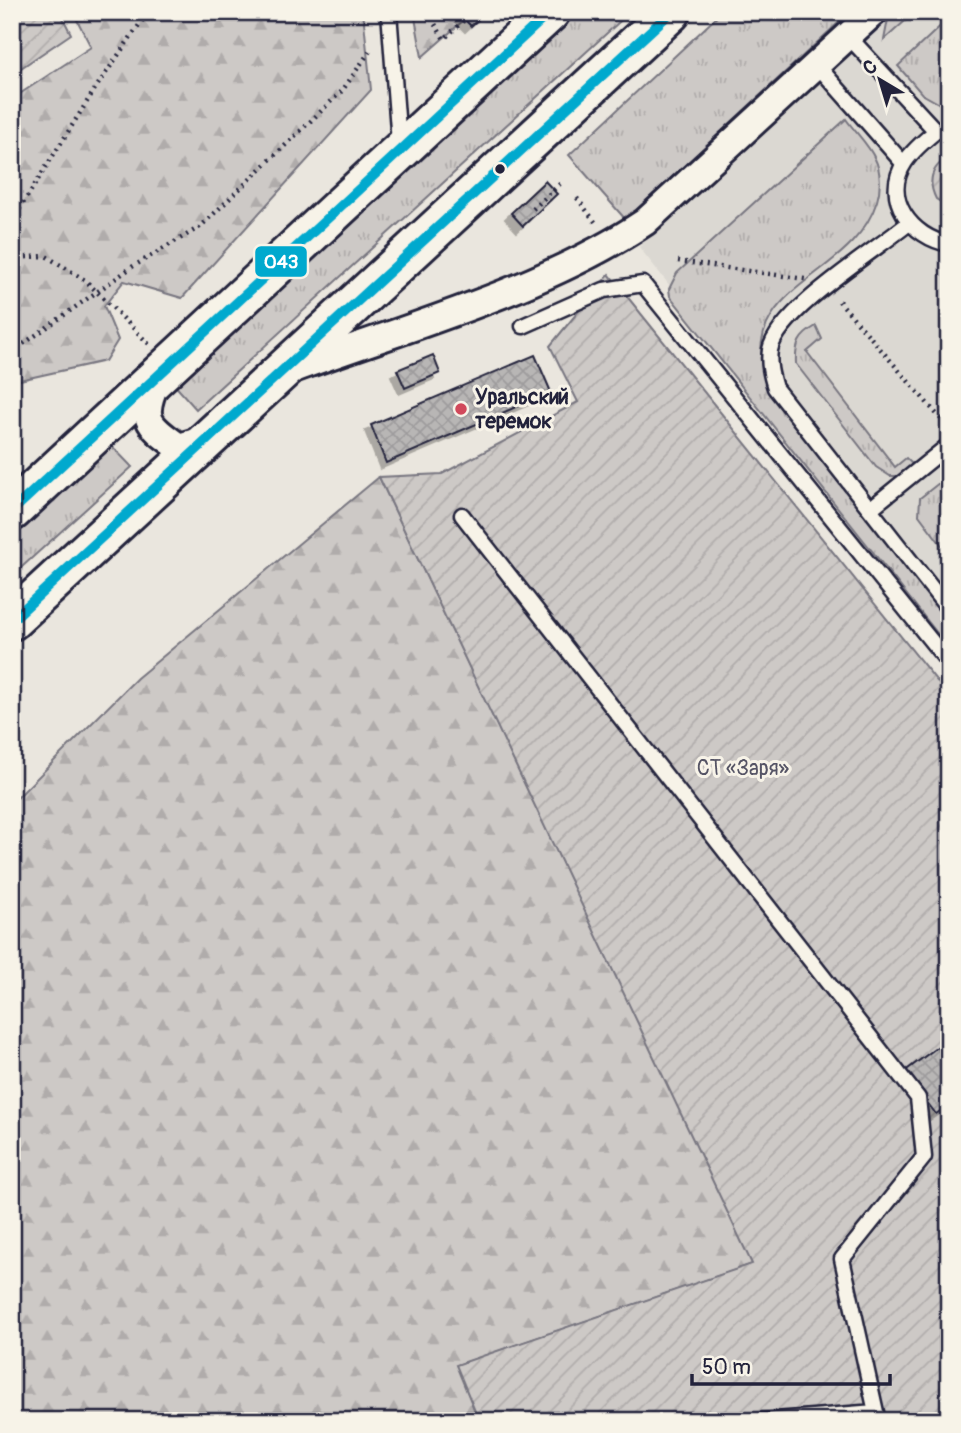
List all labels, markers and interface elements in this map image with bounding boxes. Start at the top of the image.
north arrow [846,46,916,116]
text: С [858,54,882,80]
unlabelled marker [493,162,507,176]
line badge: 043 [254,245,308,278]
text: 043 [264,250,298,274]
place label: Уральский теремок [475,384,569,435]
marker: Уральский теремок [453,401,469,417]
park label: СТ «Заря» [697,755,790,782]
scale bar [692,1342,889,1386]
text: 50 m [702,1354,751,1381]

